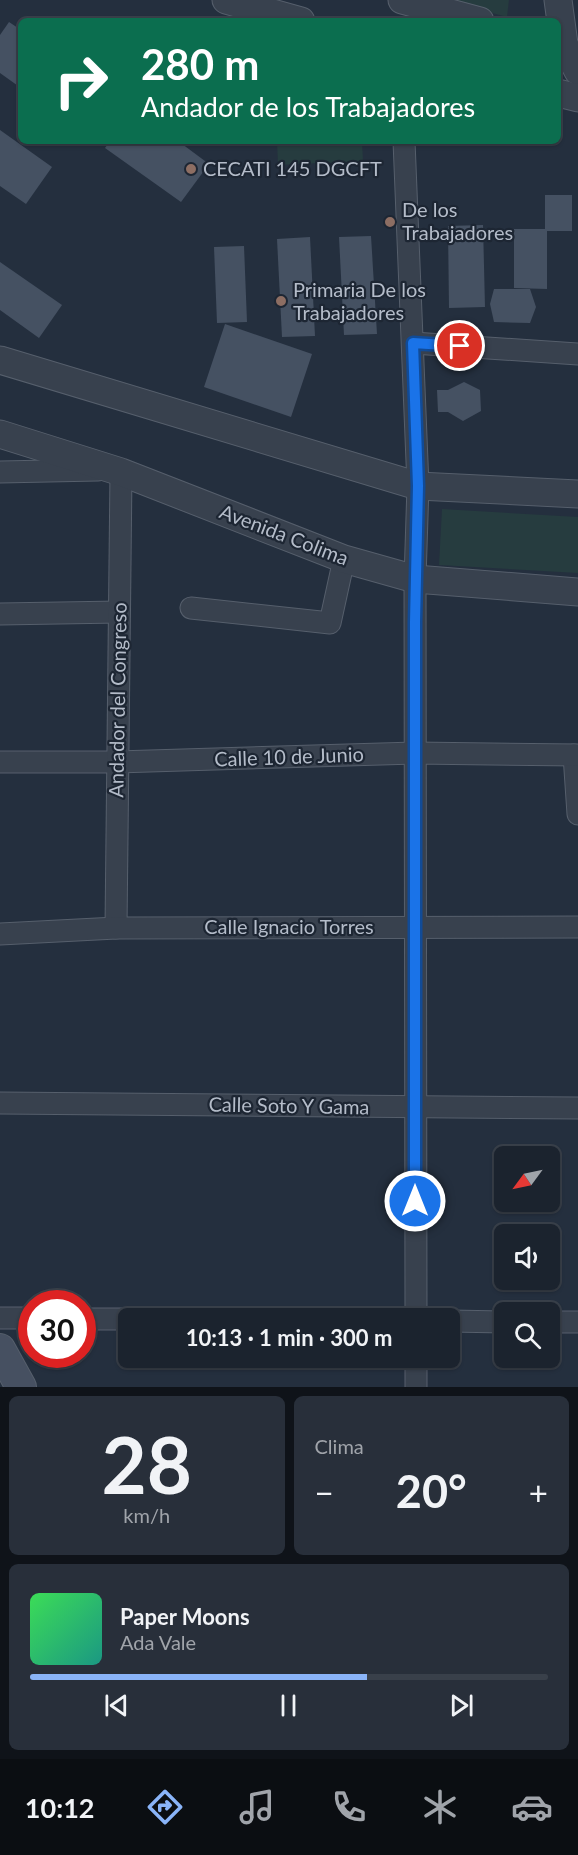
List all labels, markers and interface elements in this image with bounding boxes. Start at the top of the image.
text: 280 m [141,39,259,89]
icon: right [42,42,120,120]
text: Andador de los Trabajadores [141,90,475,123]
place label: CECATI 145 DGCFT [203,156,382,180]
marker: CECATI 145 DGCFT [184,162,198,176]
place label: De los Trabajadores [402,197,513,244]
marker: De los Trabajadores [383,215,397,229]
place label: Primaria De los Trabajadores [293,277,426,324]
marker: Primaria De los Trabajadores [274,294,288,308]
pin [434,320,485,371]
icon: arrive [443,329,476,362]
street label: Avenida Colima [217,498,352,570]
street label: Andador del Congreso [103,602,131,798]
street label: Calle 10 de Junio [214,741,364,771]
street label: Calle Ignacio Torres [204,914,374,938]
street label: Calle Soto Y Gama [208,1092,370,1118]
north arrow [494,1146,560,1212]
map controls [494,1146,560,1368]
position arrow [383,1169,447,1233]
button: sound [494,1224,560,1290]
speed limit sign: 30 [18,1290,96,1368]
button: search [494,1302,560,1368]
text: 10:13 · 1 min · 300 m [186,1324,392,1351]
text: 28 [102,1417,192,1511]
text: Clima [315,1434,364,1458]
text: 20° [396,1464,467,1518]
text: − [315,1472,334,1512]
text: + [529,1472,548,1512]
text: km/h [123,1503,170,1527]
text: Paper Moons [120,1603,250,1630]
text: Ada Vale [120,1630,196,1654]
icon: previous [100,1689,133,1722]
icon: pause [272,1689,305,1722]
icon: next [445,1689,478,1722]
icon: directions [144,1786,186,1828]
icon: music [236,1786,278,1828]
icon: phone [328,1786,370,1828]
icon: climate [419,1786,461,1828]
icon: car [511,1786,553,1828]
text: 10:12 [25,1791,94,1824]

